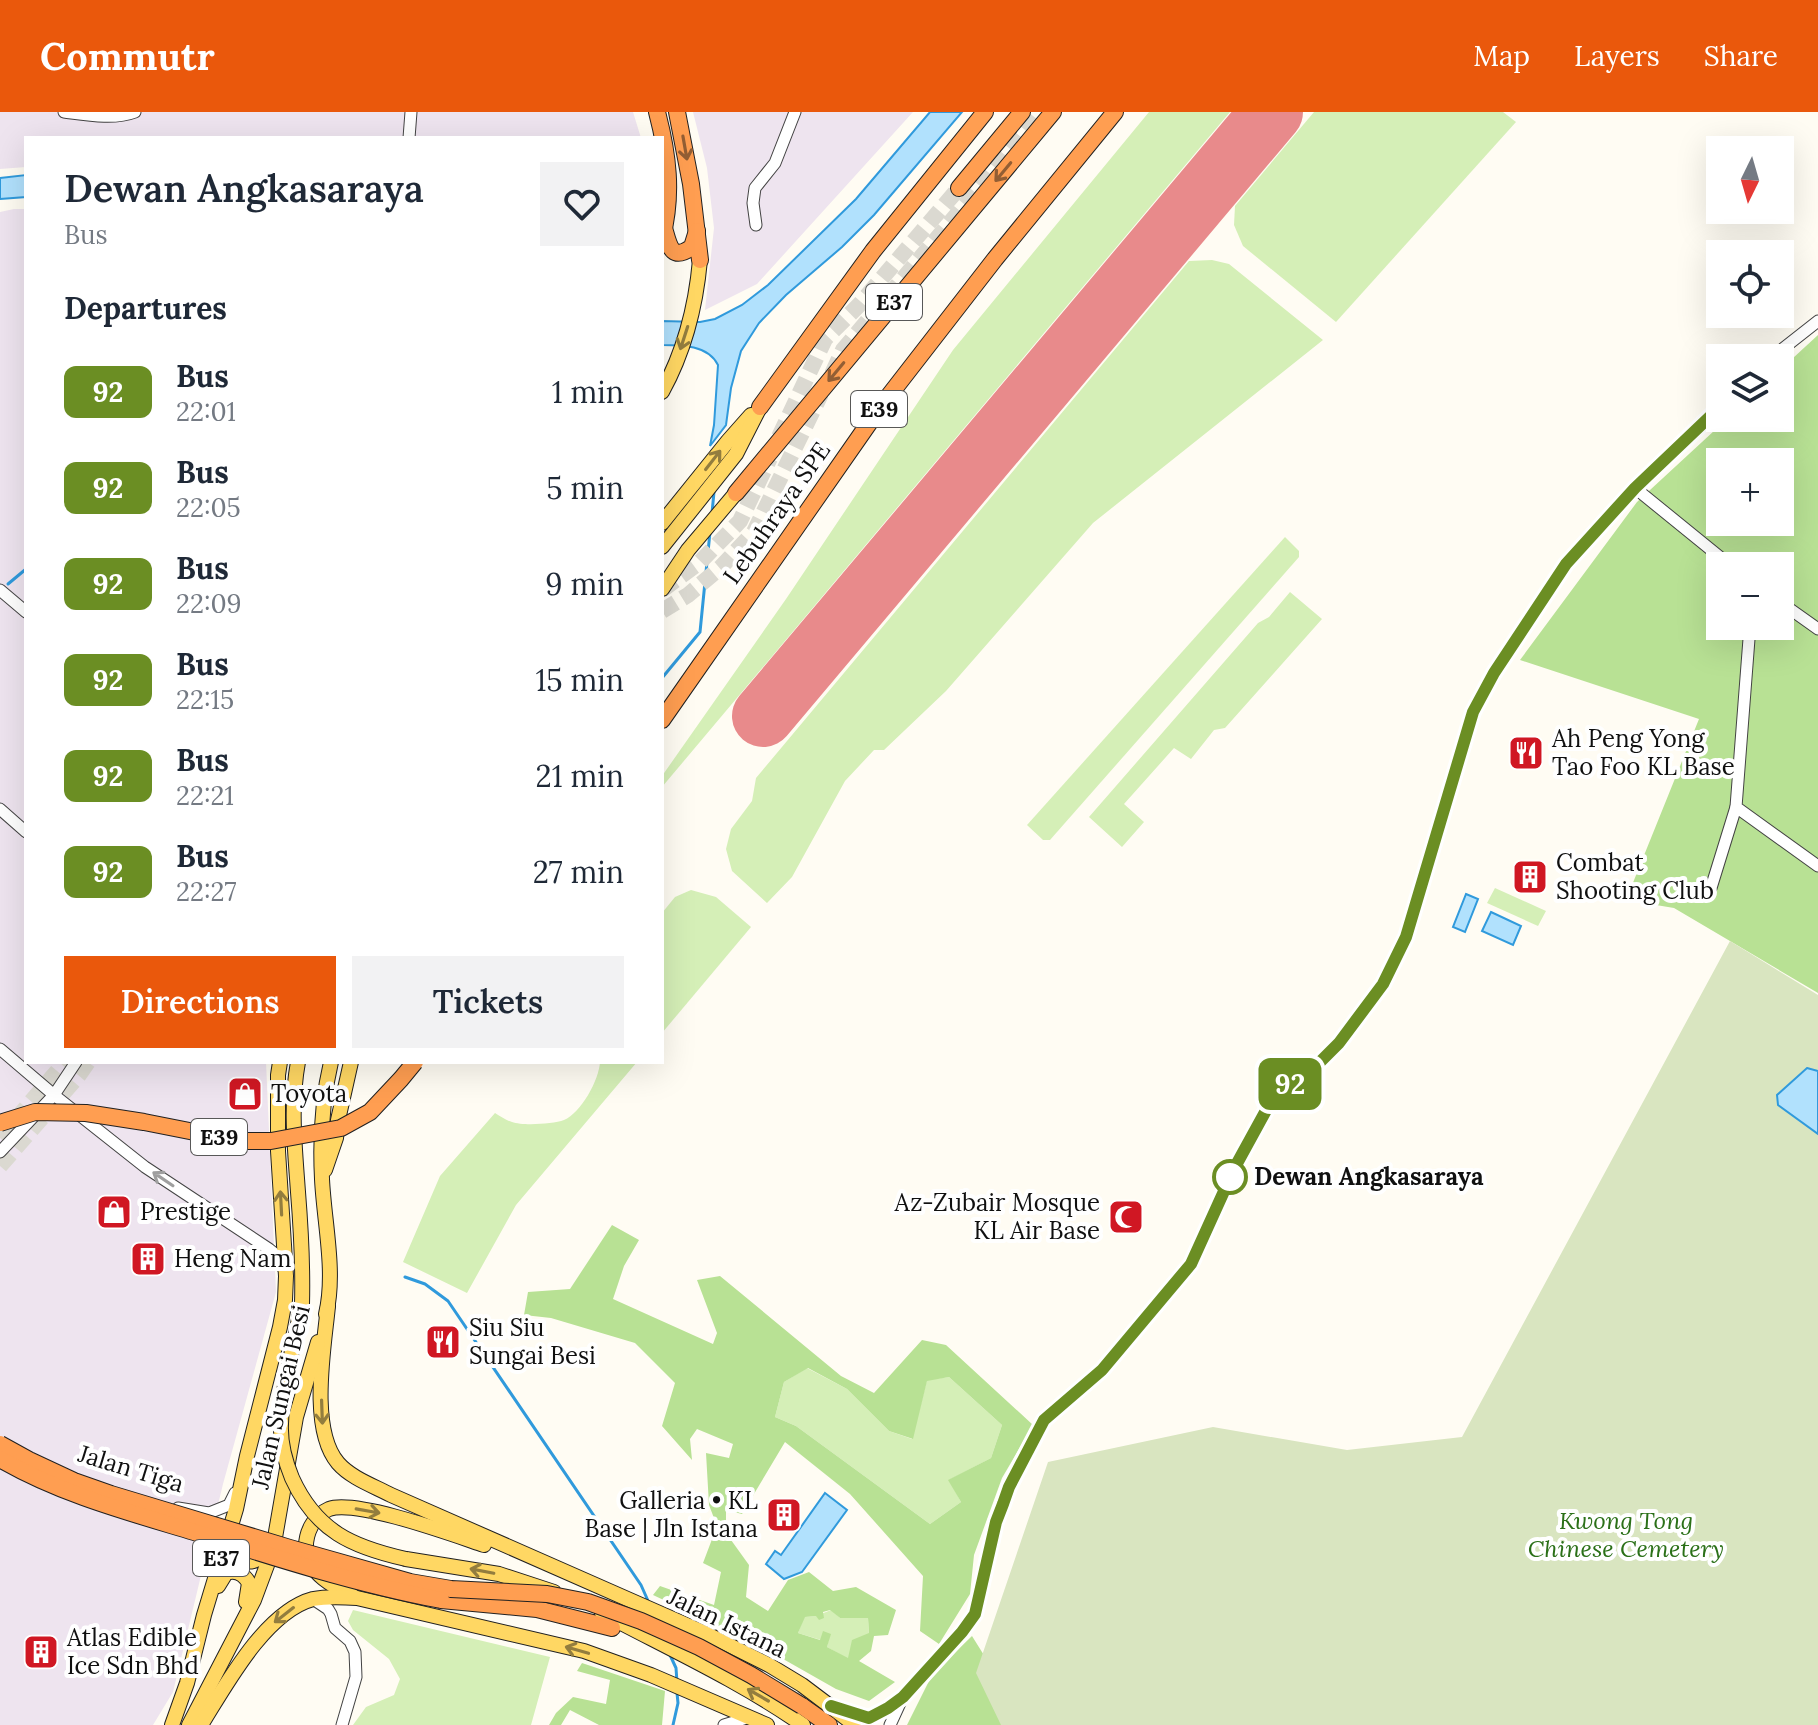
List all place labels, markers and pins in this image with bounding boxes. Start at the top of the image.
place label: Ah Peng Yong Tao Foo KL Base [1551,723,1735,782]
restaurant icon: Ah Peng Yong Tao Foo KL Base [1507,734,1545,772]
place label: Combat Shooting Club [1556,847,1714,906]
building icon: Combat Shooting Club [1511,858,1549,896]
shop icon: Toyota [226,1075,264,1113]
place label: Toyota [271,1078,347,1109]
marker: Dewan Angkasaraya [1213,1160,1247,1194]
place label: Dewan Angkasaraya [1254,1161,1484,1192]
place label: Az-Zubair Mosque KL Air Base [893,1187,1100,1246]
shop icon: Prestige [95,1193,133,1231]
place label: Prestige [140,1196,231,1227]
mosque icon: Az-Zubair Mosque KL Air Base [1107,1198,1145,1236]
building icon: Heng Nam [129,1240,167,1278]
place label: Heng Nam [174,1243,291,1274]
place label: Siu Siu Sungai Besi [469,1312,596,1371]
restaurant icon: Siu Siu Sungai Besi [424,1323,462,1361]
place label: Galleria • KL Base | Jln Istana [584,1485,758,1544]
building icon: Galleria • KL Base | Jln Istana [765,1496,803,1534]
place label: Atlas Edible Ice Sdn Bhd [66,1622,199,1681]
building icon: Atlas Edible Ice Sdn Bhd [22,1633,60,1671]

